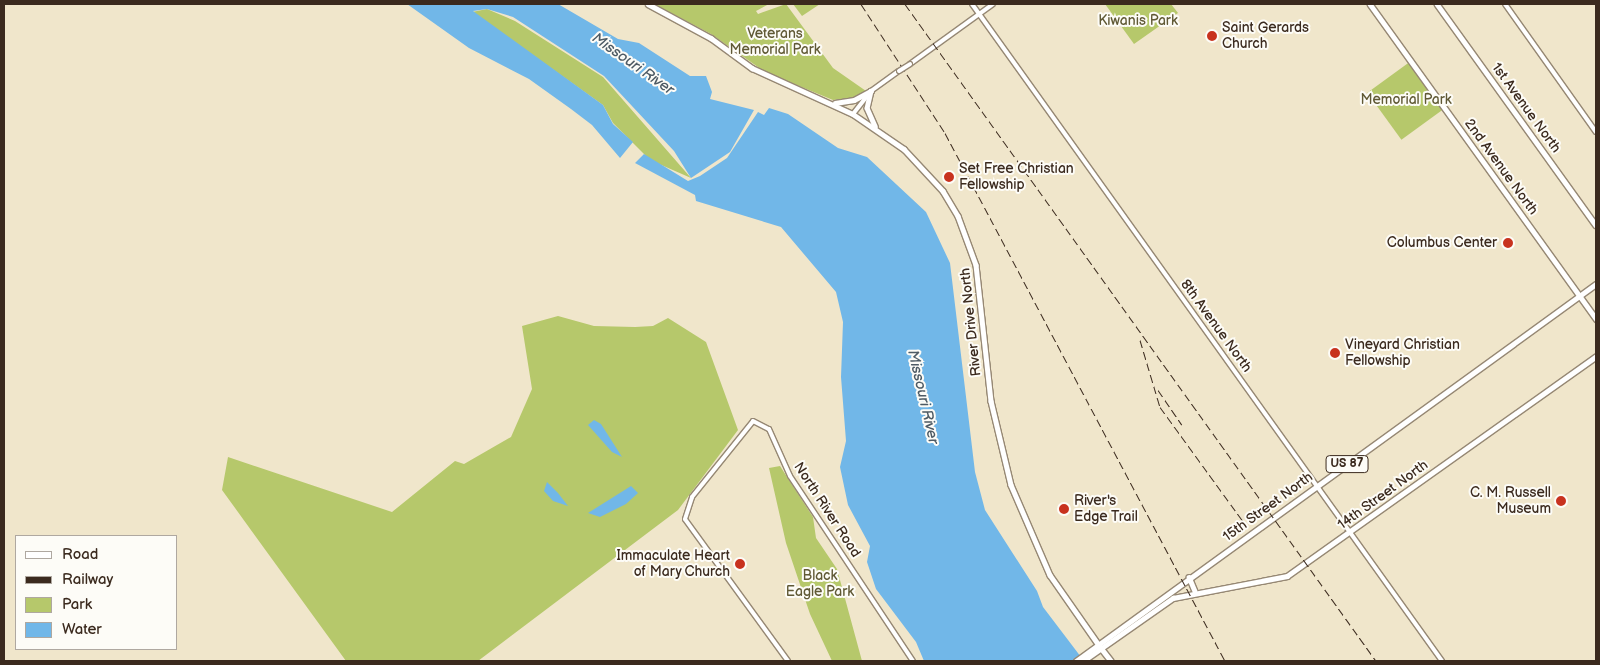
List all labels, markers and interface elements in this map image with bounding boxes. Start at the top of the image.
park label: Kiwanis Park [1098,13,1178,29]
place label: Saint Gerards Church [1222,20,1309,52]
park label: Veterans Memorial Park [729,26,821,58]
water label: Missouri River [589,29,677,99]
marker: Saint Gerards Church [1206,30,1218,42]
street label: 1st Avenue North [1488,60,1564,156]
park label: Memorial Park [1360,92,1452,108]
street label: 2nd Avenue North [1461,116,1541,218]
place label: Set Free Christian Fellowship [959,161,1074,193]
marker: Set Free Christian Fellowship [943,171,955,183]
place label: Columbus Center [1387,235,1497,251]
marker: Columbus Center [1501,236,1515,250]
street label: River Drive North [957,267,985,377]
street label: 8th Avenue North [1177,276,1255,376]
place label: Vineyard Christian Fellowship [1345,337,1460,370]
marker: Vineyard Christian Fellowship [1329,347,1341,359]
water label: Missouri River [903,348,943,446]
road number: US 87 [1324,454,1370,474]
street label: 14th Street North [1334,457,1432,533]
street label: North River Road [790,459,864,561]
street label: 15th Street North [1220,469,1316,545]
place label: C. M. Russell Museum [1470,485,1551,518]
place label: River's Edge Trail [1074,493,1138,526]
marker: C. M. Russell Museum [1555,495,1567,507]
marker: River's Edge Trail [1058,503,1070,515]
legend [15,535,178,650]
text: Road [62,545,98,564]
place label: Immaculate Heart of Mary Church [616,548,730,580]
marker: Immaculate Heart of Mary Church [734,558,746,570]
park label: Black Eagle Park [786,568,854,600]
text: Railway [62,570,113,589]
text: Park [62,595,92,614]
text: Water [62,620,102,639]

